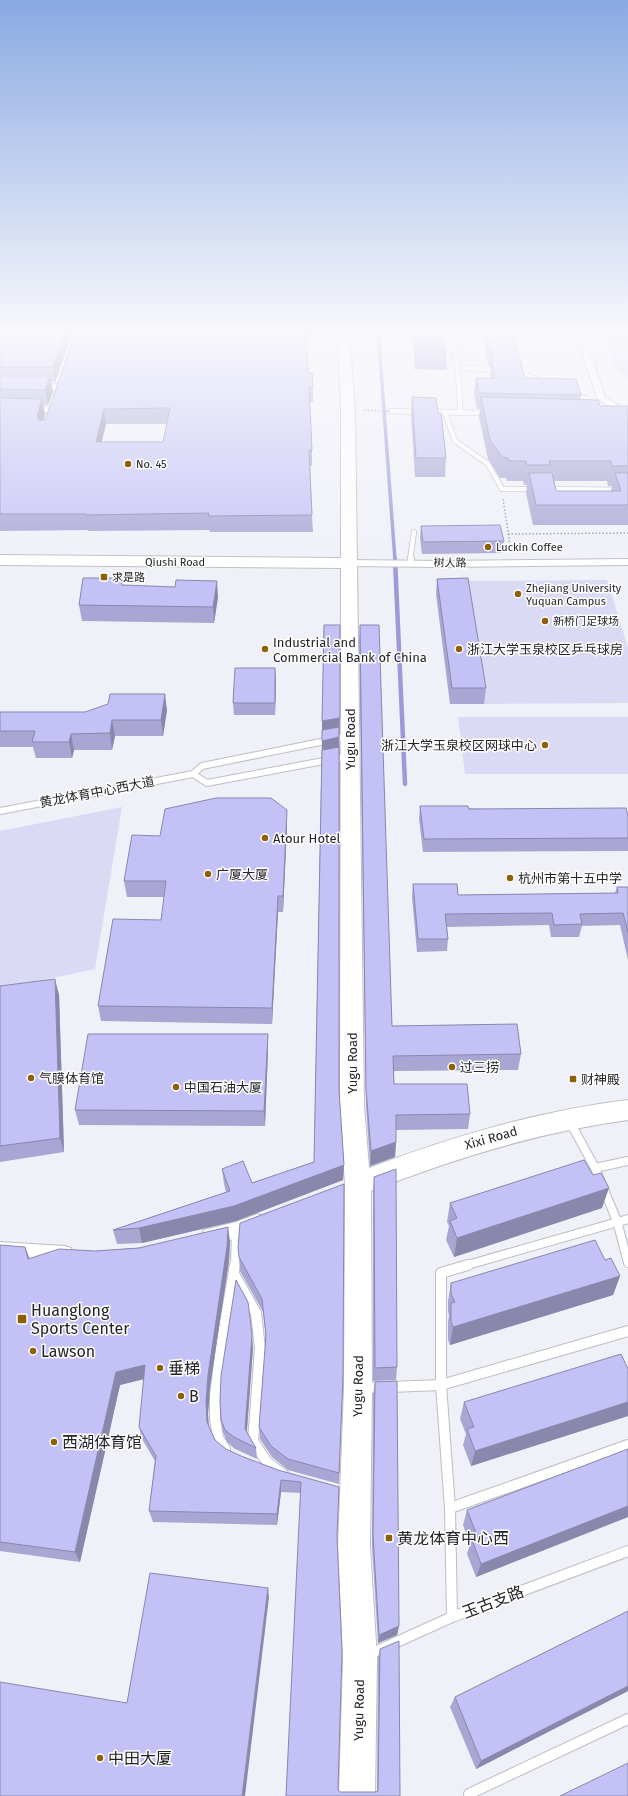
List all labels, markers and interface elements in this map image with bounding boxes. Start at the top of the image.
place label: No. 45 [136,458,167,471]
marker: No. 45 [123,459,133,469]
place label: Luckin Coffee [496,541,563,554]
marker: Luckin Coffee [483,542,493,552]
street label: Qiushi Road [145,556,205,569]
street label: 树人路 [433,556,467,570]
place label: 求是路 [112,571,145,584]
marker: 求是路 [99,572,109,582]
place label: Zhejiang University Yuquan Campus [526,582,622,608]
marker: Zhejiang University Yuquan Campus [513,589,523,599]
place label: 新桥门足球场 [553,615,619,628]
marker: 新桥门足球场 [540,616,550,626]
place label: Industrial and Commercial Bank of China [273,635,427,665]
place label: 浙江大学玉泉校区乒乓球房 [467,642,623,657]
marker: Industrial and Commercial Bank of China [260,644,270,654]
marker: 浙江大学玉泉校区乒乓球房 [454,644,464,654]
street label: Yugu Road [343,708,358,770]
place label: 浙江大学玉泉校区网球中心 [381,738,537,753]
marker: 浙江大学玉泉校区网球中心 [540,740,550,750]
street label: 黄龙体育中心西大道 [38,773,156,811]
place label: Atour Hotel [273,831,341,846]
marker: Atour Hotel [260,833,270,843]
place label: 广厦大厦 [216,867,268,882]
marker: 广厦大厦 [203,869,213,879]
place label: 杭州市第十五中学 [518,871,622,886]
marker: 杭州市第十五中学 [505,873,515,883]
street label: Yugu Road [345,1032,360,1094]
place label: 过三捞 [460,1060,499,1075]
marker: 过三捞 [447,1062,457,1072]
place label: 气膜体育馆 [39,1071,104,1086]
place label: 财神殿 [581,1072,620,1087]
marker: 气膜体育馆 [26,1073,36,1083]
marker: 财神殿 [568,1074,578,1084]
place label: 中国石油大厦 [184,1080,262,1095]
marker: 中国石油大厦 [171,1082,181,1092]
street label: Xixi Road [463,1123,519,1153]
place label: Huanglong Sports Center [31,1301,130,1338]
marker: Huanglong Sports Center [16,1313,28,1325]
place label: Lawson [41,1342,95,1361]
marker: Lawson [28,1346,38,1356]
street label: Yugu Road [350,1355,366,1417]
place label: 垂梯 [168,1359,200,1378]
marker: 垂梯 [155,1363,165,1373]
place label: B [189,1387,199,1406]
marker: B [176,1391,186,1401]
place label: 西湖体育馆 [62,1433,142,1452]
marker: 西湖体育馆 [49,1437,59,1447]
place label: 黄龙体育中心西 [397,1529,509,1548]
marker: 黄龙体育中心西 [384,1533,394,1543]
street label: 玉古支路 [460,1582,526,1622]
street label: Yugu Road [351,1679,367,1741]
place label: 中田大厦 [108,1749,172,1768]
marker: 中田大厦 [95,1753,105,1763]

